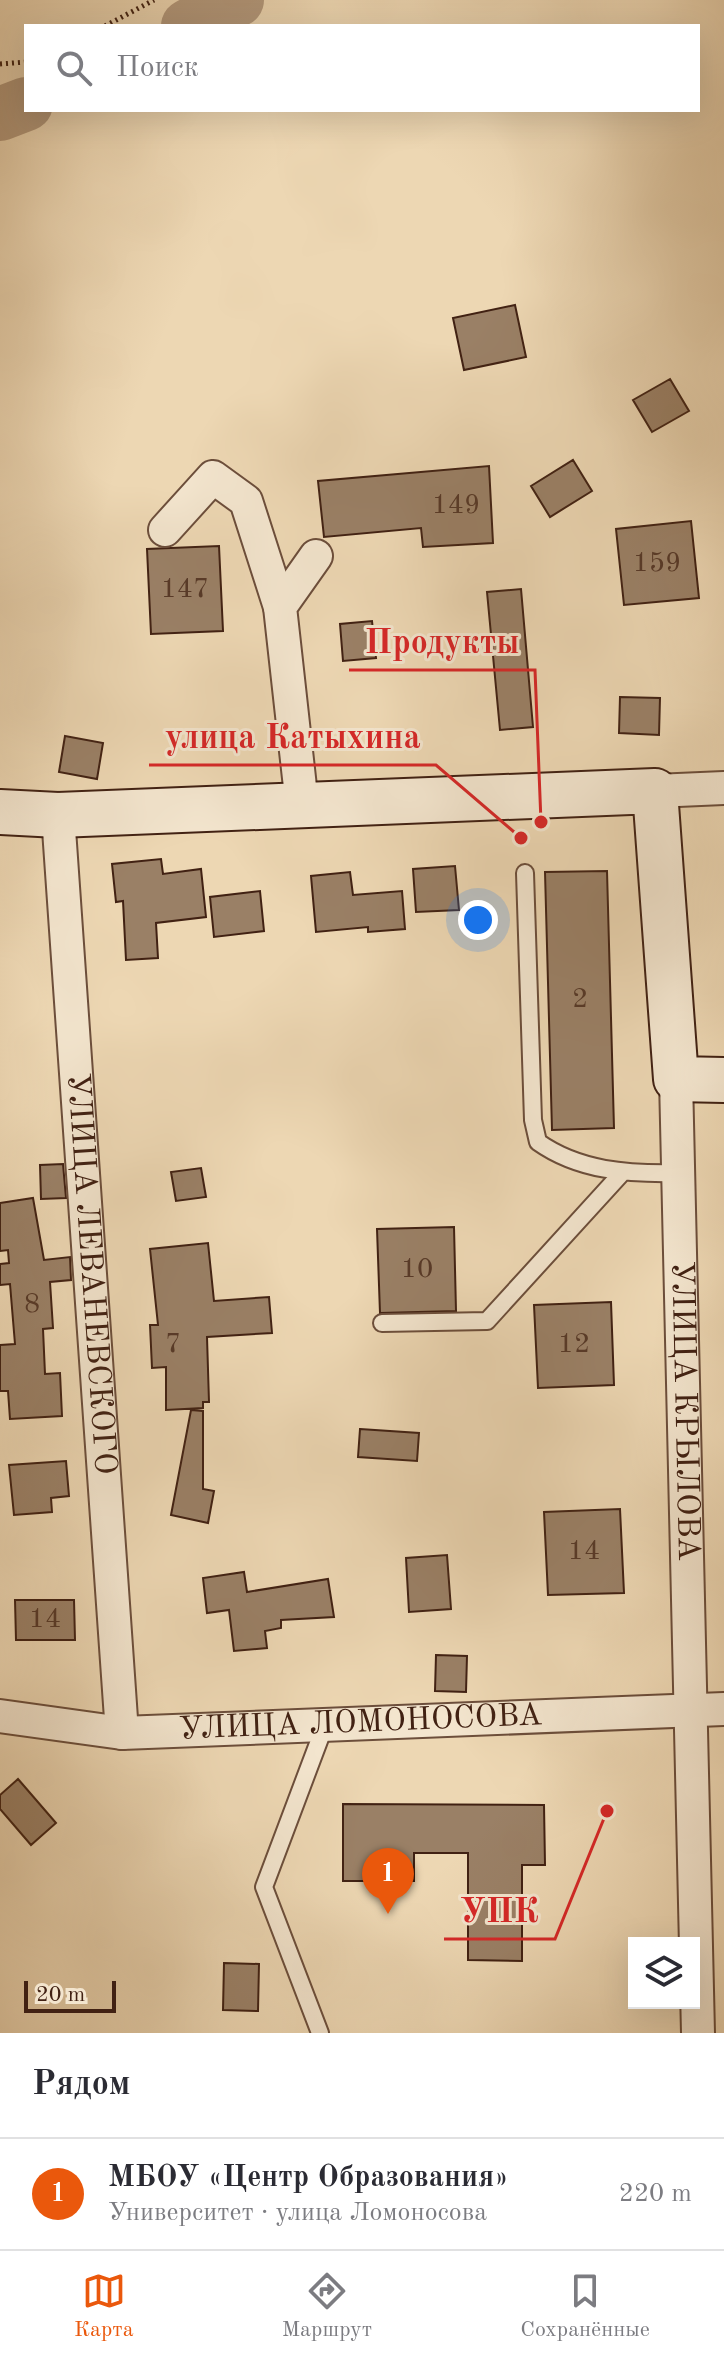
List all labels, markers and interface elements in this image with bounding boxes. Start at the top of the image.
search box [24,24,700,112]
icon: search [52,46,96,90]
text: Поиск [116,53,199,83]
house number: 149 [432,492,480,520]
house number: 159 [633,550,681,578]
house number: 147 [161,576,209,604]
callout: Продукты [349,612,535,670]
text: Продукты [365,627,519,661]
callout: улица Катыхина [149,707,436,765]
text: улица Катыхина [165,722,421,756]
your location [458,900,498,940]
house number: 2 [572,986,588,1014]
street label: УЛИЦА ЛЕВАНЕВСКОГО [60,1072,120,1476]
house number: 10 [401,1256,433,1284]
street label: УЛИЦА КРЫЛОВА [664,1261,703,1561]
house number: 8 [24,1291,40,1319]
house number: 7 [165,1331,181,1359]
house number: 12 [558,1331,590,1359]
house number: 14 [568,1538,600,1566]
house number: 14 [29,1606,61,1634]
street label: УЛИЦА ЛОМОНОСОВА [178,1700,543,1747]
pin: 1 [362,1848,414,1914]
callout: УПК [444,1881,555,1939]
text: УПК [460,1896,538,1930]
map controls [628,1937,700,2009]
button: layers [628,1937,700,2009]
scale bar [24,1977,116,2013]
text: 20 m [36,1984,85,2006]
text: Рядом [32,2068,131,2102]
text: МБОУ «Центр Образования» [108,2163,509,2193]
text: 1 [50,2181,66,2207]
text: 220 m [619,2181,692,2207]
text: Университет · улица Ломоносова [108,2200,487,2226]
tab: Карта [74,2269,134,2344]
tab: Маршрут [282,2269,372,2344]
tab: Сохранённые [520,2269,650,2344]

